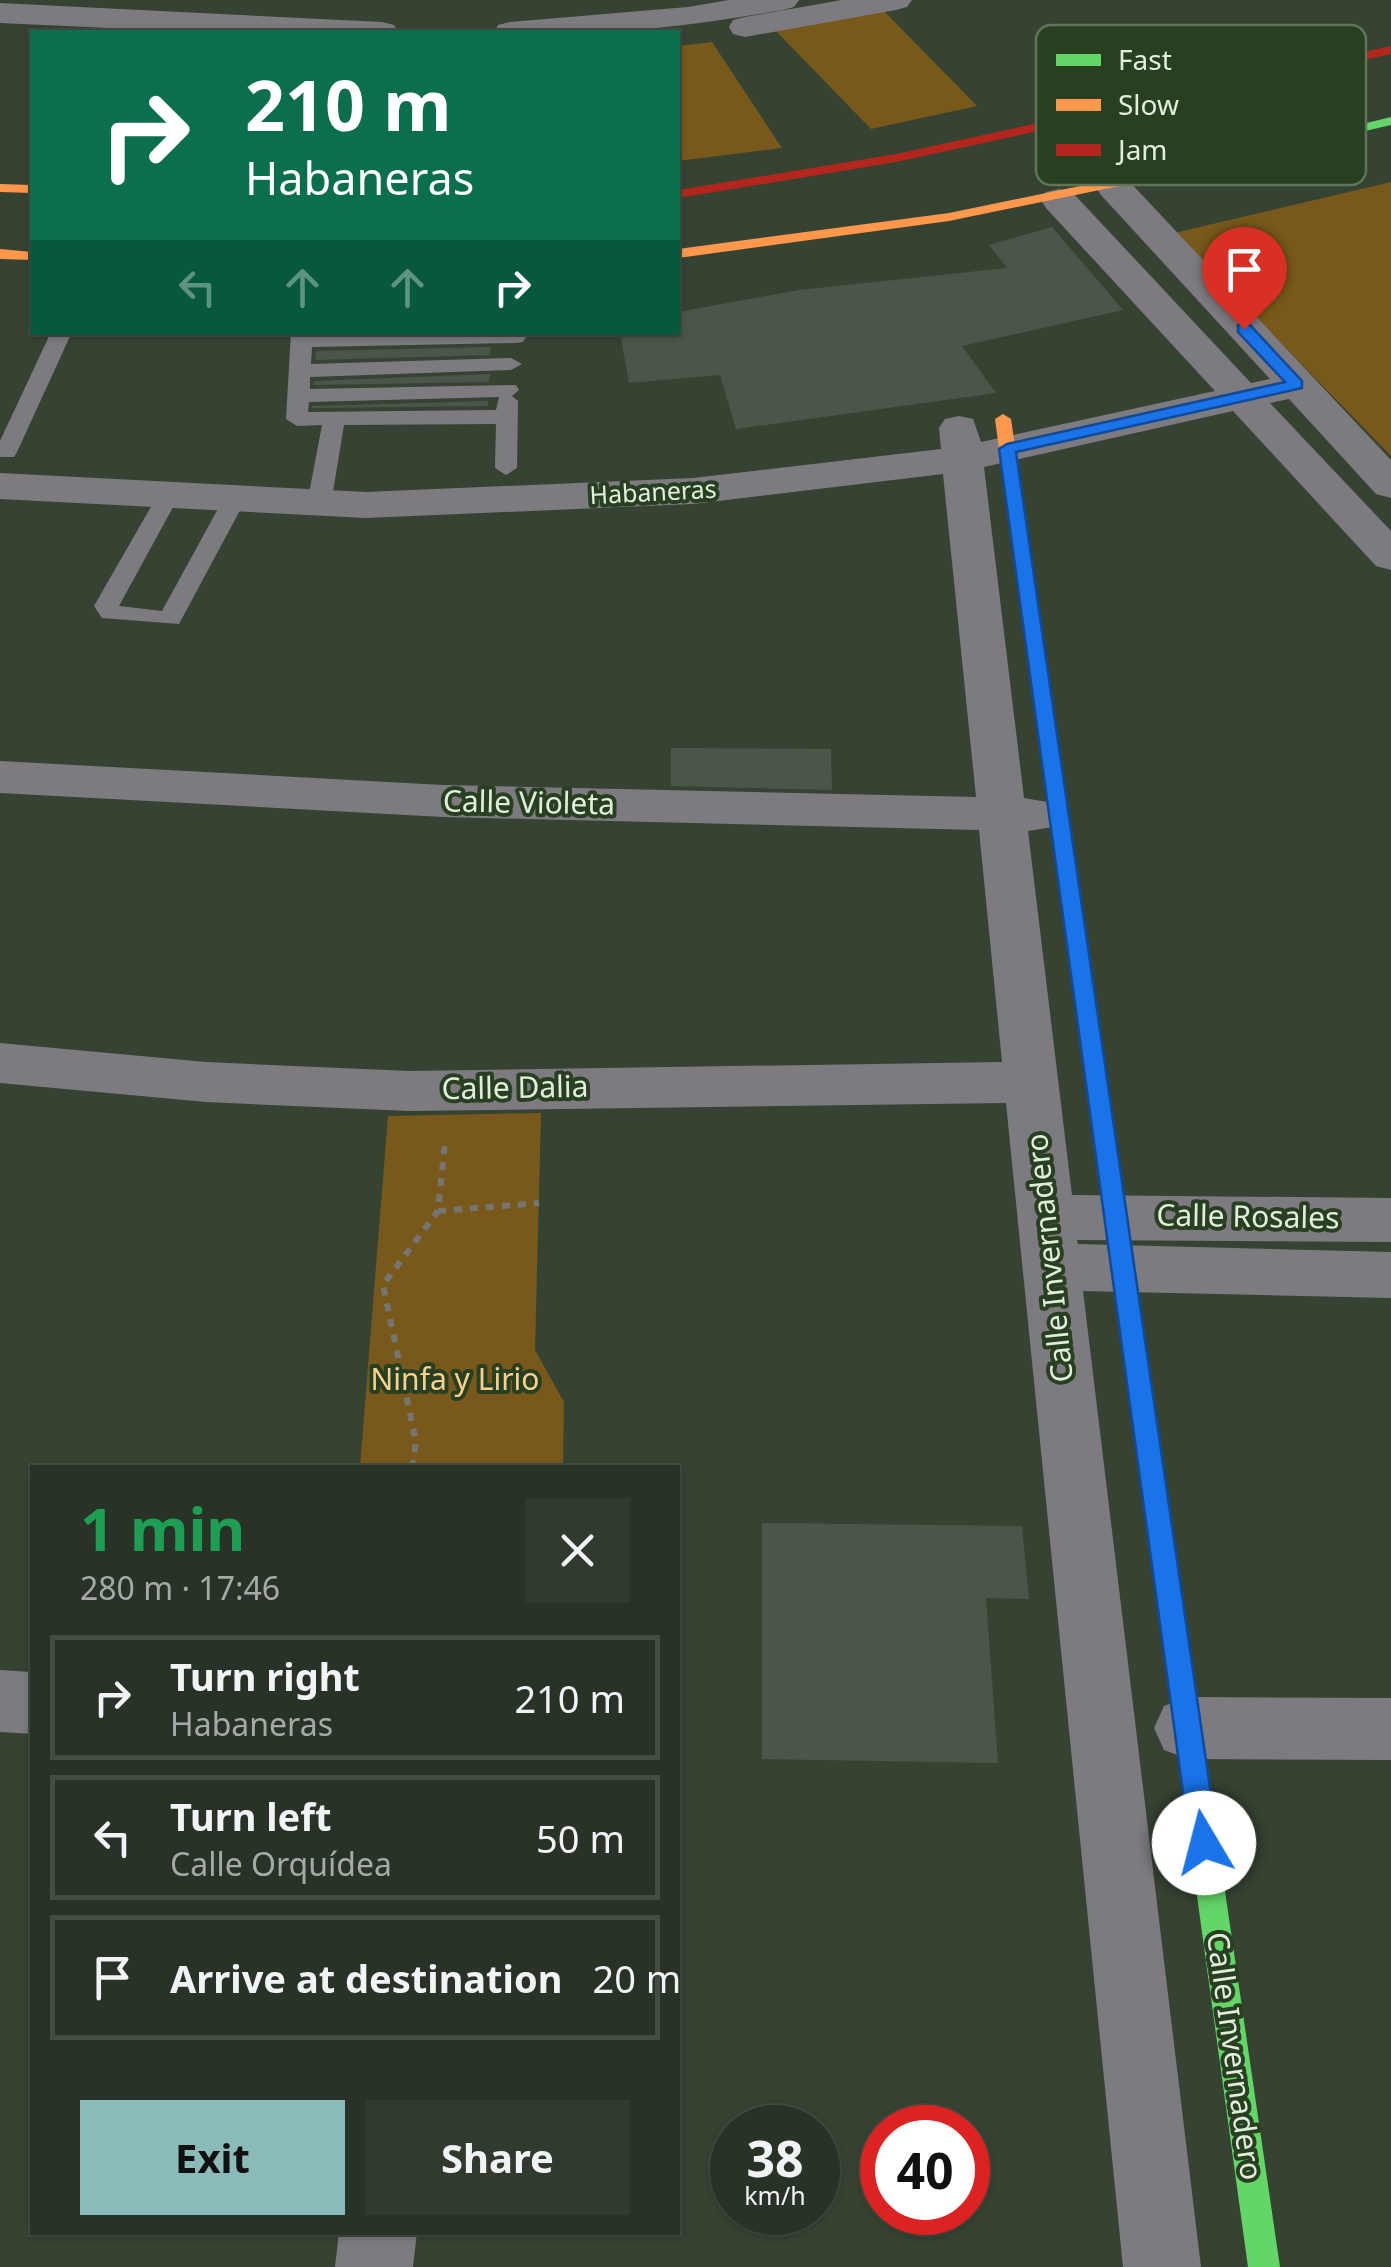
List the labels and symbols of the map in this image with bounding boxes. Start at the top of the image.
legend [1036,25,1366,185]
text: Fast [1118,40,1172,78]
text: Slow [1118,85,1179,123]
text: Jam [1115,130,1168,168]
pin [1202,227,1287,330]
street label: Habaneras [588,471,717,511]
street label: Calle Violeta [443,780,615,823]
street label: Calle Dalia [441,1065,589,1108]
street label: Calle Invernadero [1015,1132,1082,1385]
street label: Calle Rosales [1156,1193,1340,1238]
park label: Ninfa y Lirio [371,1358,539,1399]
position arrow [1152,1791,1256,1895]
street label: Calle Invernadero [1198,1929,1273,2182]
speed limit sign: 40 [860,2105,990,2235]

